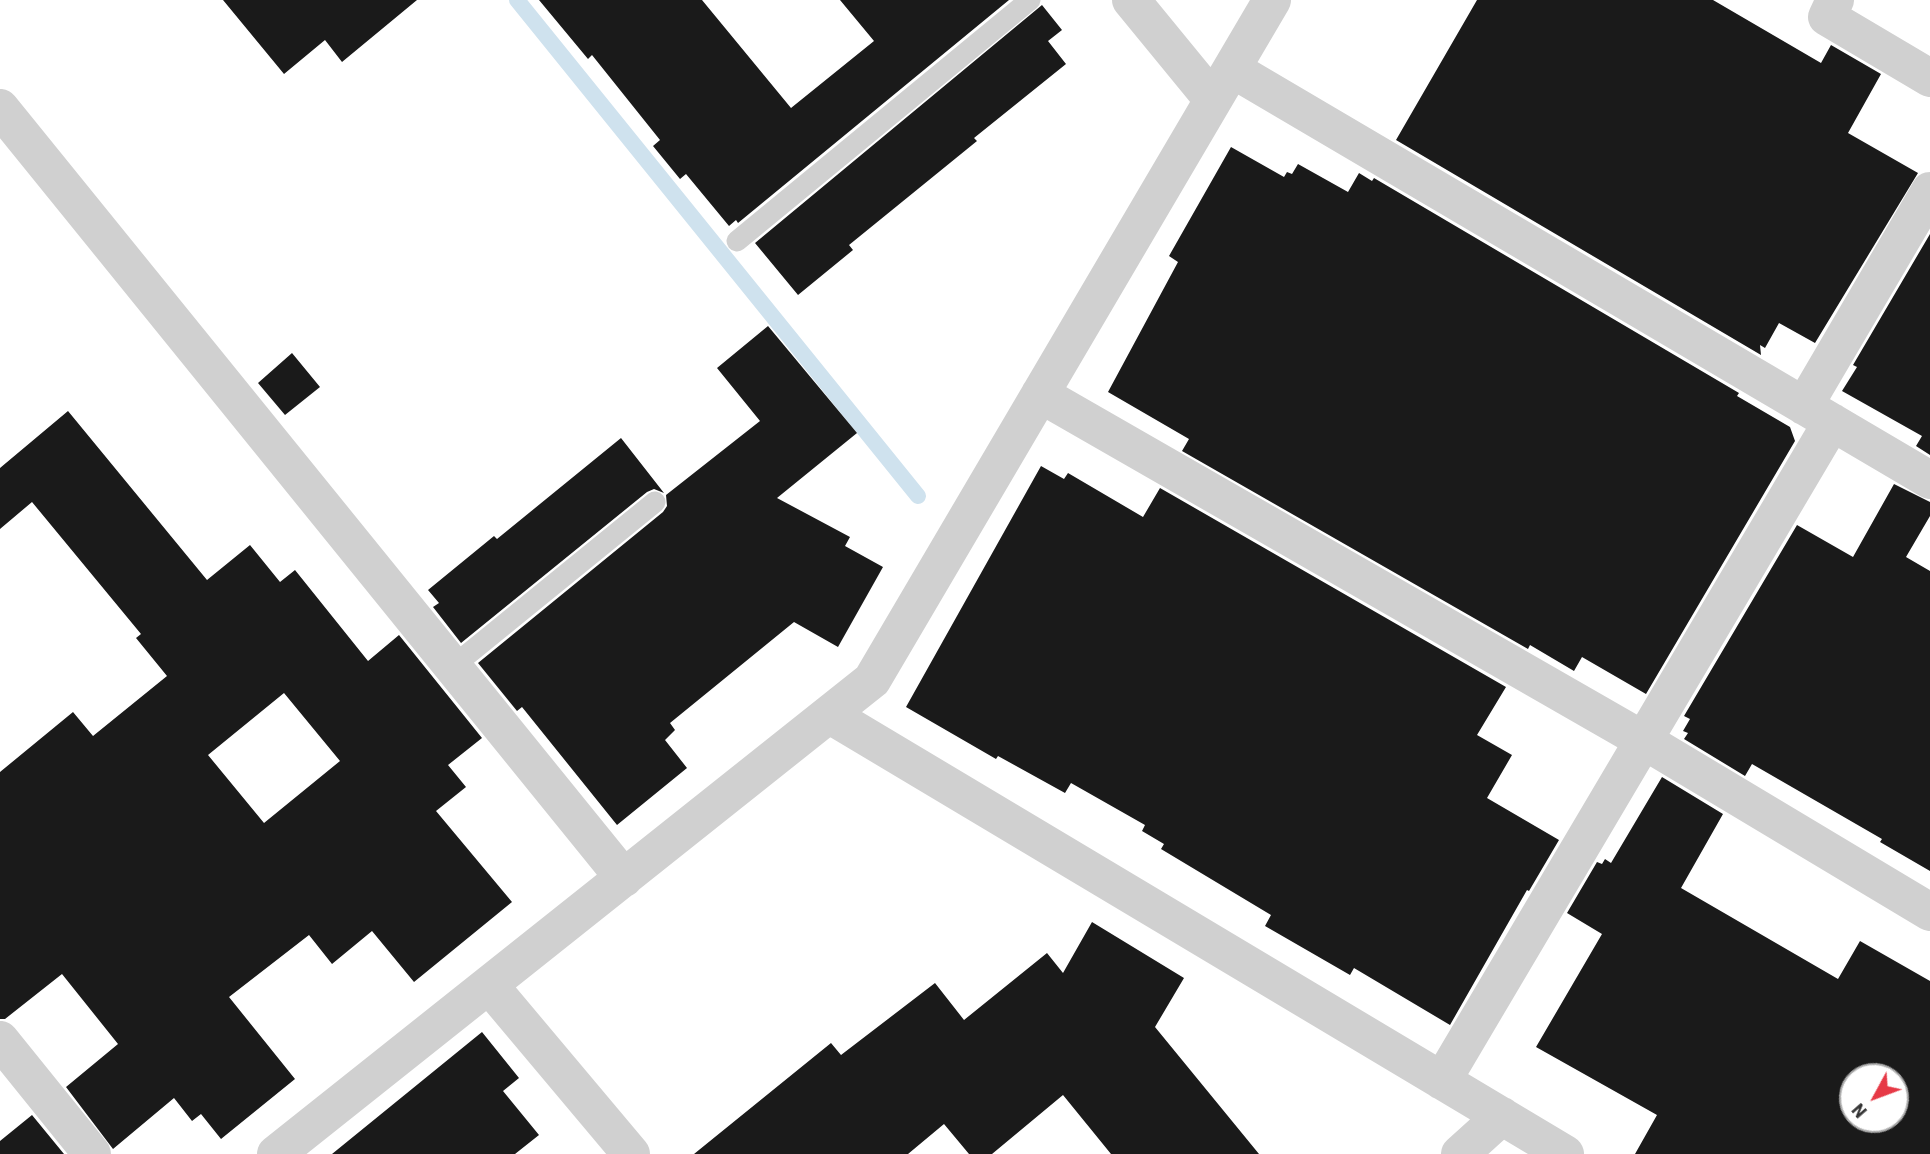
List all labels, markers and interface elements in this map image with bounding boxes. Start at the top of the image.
north arrow [1839,1063,1909,1133]
text: N [1847,1099,1872,1123]

